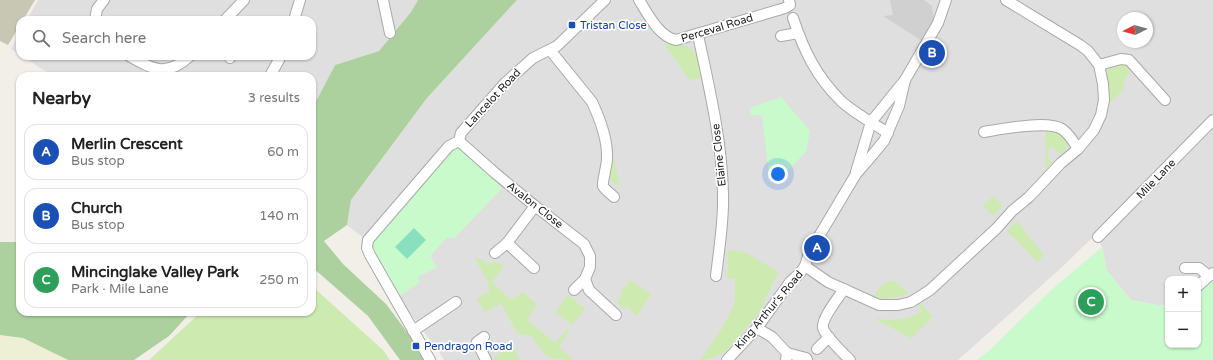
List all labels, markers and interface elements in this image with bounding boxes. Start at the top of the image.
street label: Perceval Road [679,11,755,45]
north arrow [1117,12,1153,48]
search box [16,16,316,60]
place label: Tristan Close [580,19,647,32]
marker: Tristan Close [567,20,577,30]
icon: search [30,27,52,49]
text: Search here [62,29,146,47]
pin: B [919,38,945,68]
street label: Lancelot Road [463,66,523,130]
text: Nearby [32,88,91,109]
text: 3 results [248,90,300,106]
street label: Elaine Close [709,123,729,187]
text: Merlin Crescent [71,135,183,153]
text: A [41,144,51,160]
text: 60 m [267,144,299,160]
text: Bus stop [71,153,125,169]
street label: Mile Lane [1134,156,1178,202]
your location [768,164,788,184]
street label: Avalon Close [504,179,566,231]
text: Church [71,199,122,217]
text: B [41,208,51,224]
text: 140 m [259,208,299,224]
text: Bus stop [71,217,125,233]
pin: A [804,233,830,263]
text: Mincinglake Valley Park [71,263,239,281]
street label: King Arthur's Road [732,268,806,352]
text: C [41,272,51,288]
text: 250 m [259,272,299,288]
map controls [1165,276,1201,348]
button: + [1165,276,1201,312]
text: Park · Mile Lane [71,281,169,297]
pin: C [1078,287,1104,317]
button: − [1165,312,1201,348]
place label: Pendragon Road [424,340,512,353]
marker: Pendragon Road [411,341,421,351]

